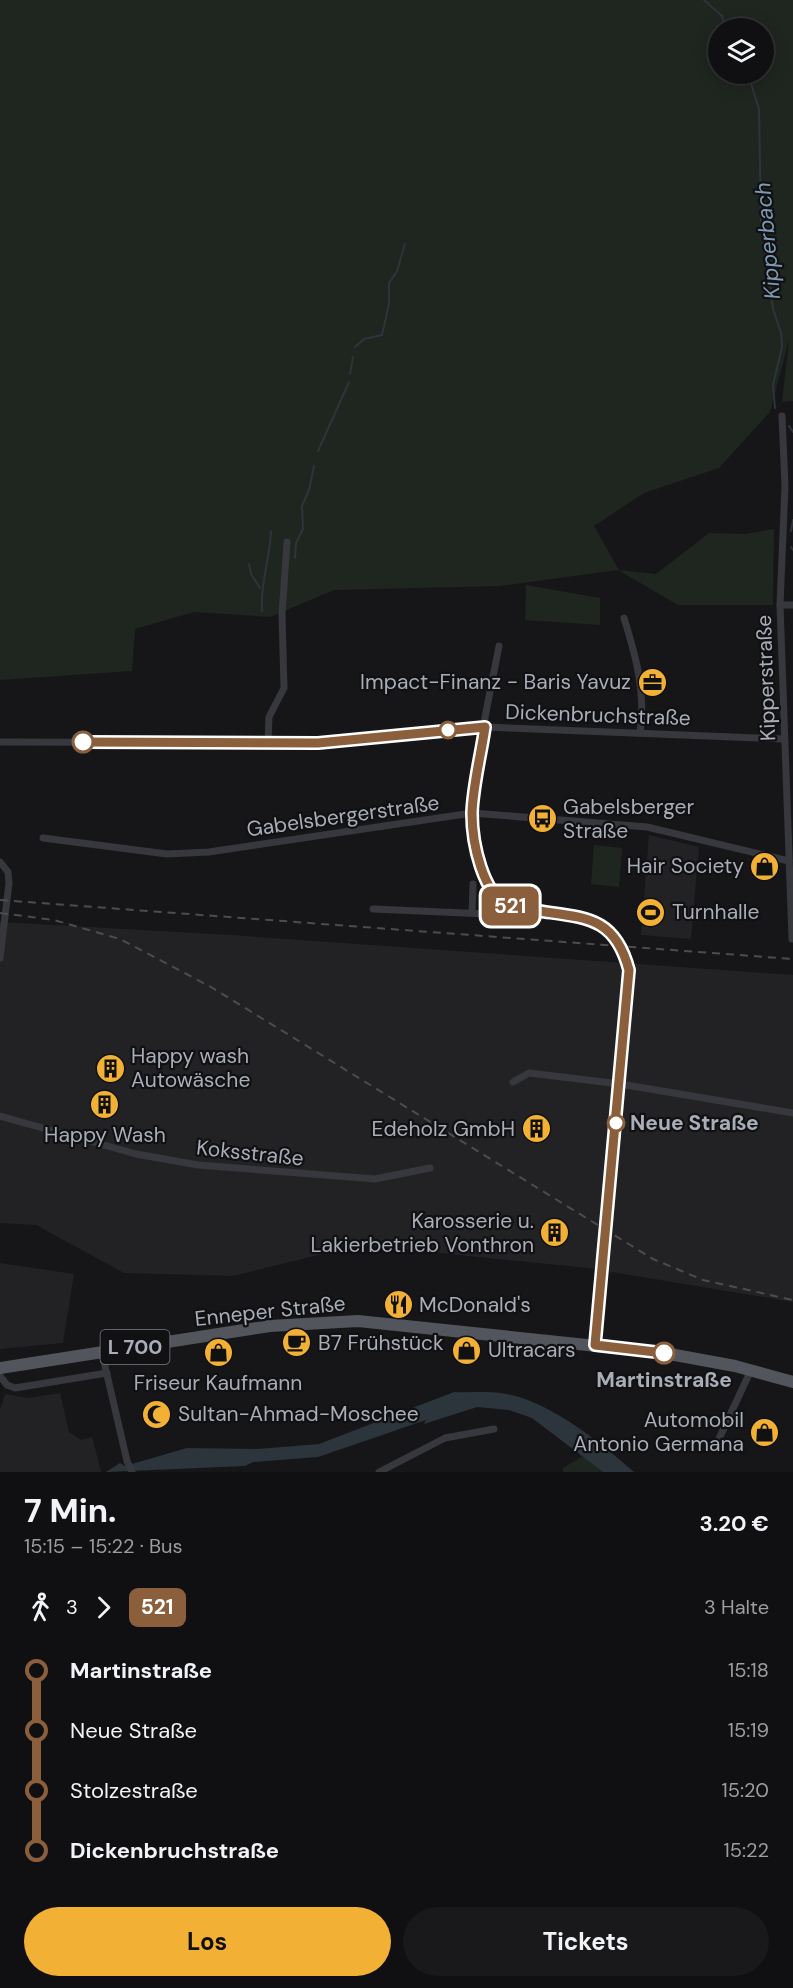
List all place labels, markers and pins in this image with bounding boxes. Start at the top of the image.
office icon: Impact-Finanz - Baris Yavuz [636,666,668,698]
place label: Impact-Finanz - Baris Yavuz [360,668,631,696]
unlabelled marker [439,721,457,739]
unlabelled marker [72,731,94,753]
place label: Gabelsberger Straße [563,793,694,845]
bus stop icon: Gabelsberger Straße [526,803,558,835]
shop icon: Hair Society [749,850,781,882]
place label: Hair Society [627,852,744,880]
sports icon: Turnhalle [635,896,667,928]
place label: Turnhalle [672,898,759,926]
place label: Happy wash Autowäsche [131,1042,250,1094]
building icon: Happy wash Autowäsche [94,1052,126,1084]
building icon: Happy Wash [89,1088,121,1120]
place label: Neue Straße [630,1109,759,1137]
building icon: Edeholz GmbH [520,1113,552,1145]
marker: Neue Straße [607,1114,625,1132]
place label: Edeholz GmbH [372,1115,515,1143]
place label: Happy Wash [44,1121,166,1149]
place label: Karosserie u. Lakierbetrieb Vonthron [310,1207,534,1259]
building icon: Karosserie u. Lakierbetrieb Vonthron [539,1217,571,1249]
restaurant icon: McDonald's [382,1289,414,1321]
place label: McDonald's [419,1291,531,1319]
cafe icon: B7 Frühstück [281,1327,313,1359]
place label: B7 Frühstück [318,1329,444,1357]
shop icon: Ultracars [451,1334,483,1366]
shop icon: Friseur Kaufmann [202,1336,234,1368]
place label: Ultracars [488,1336,576,1364]
marker: Martinstraße [653,1342,675,1364]
place label: Martinstraße [596,1366,732,1394]
place label: Friseur Kaufmann [134,1369,302,1397]
mosque icon: Sultan-Ahmad-Moschee [141,1398,173,1430]
place label: Sultan-Ahmad-Moschee [178,1400,419,1428]
place label: Automobil Antonio Germana [573,1406,744,1458]
shop icon: Automobil Antonio Germana [749,1416,781,1448]

